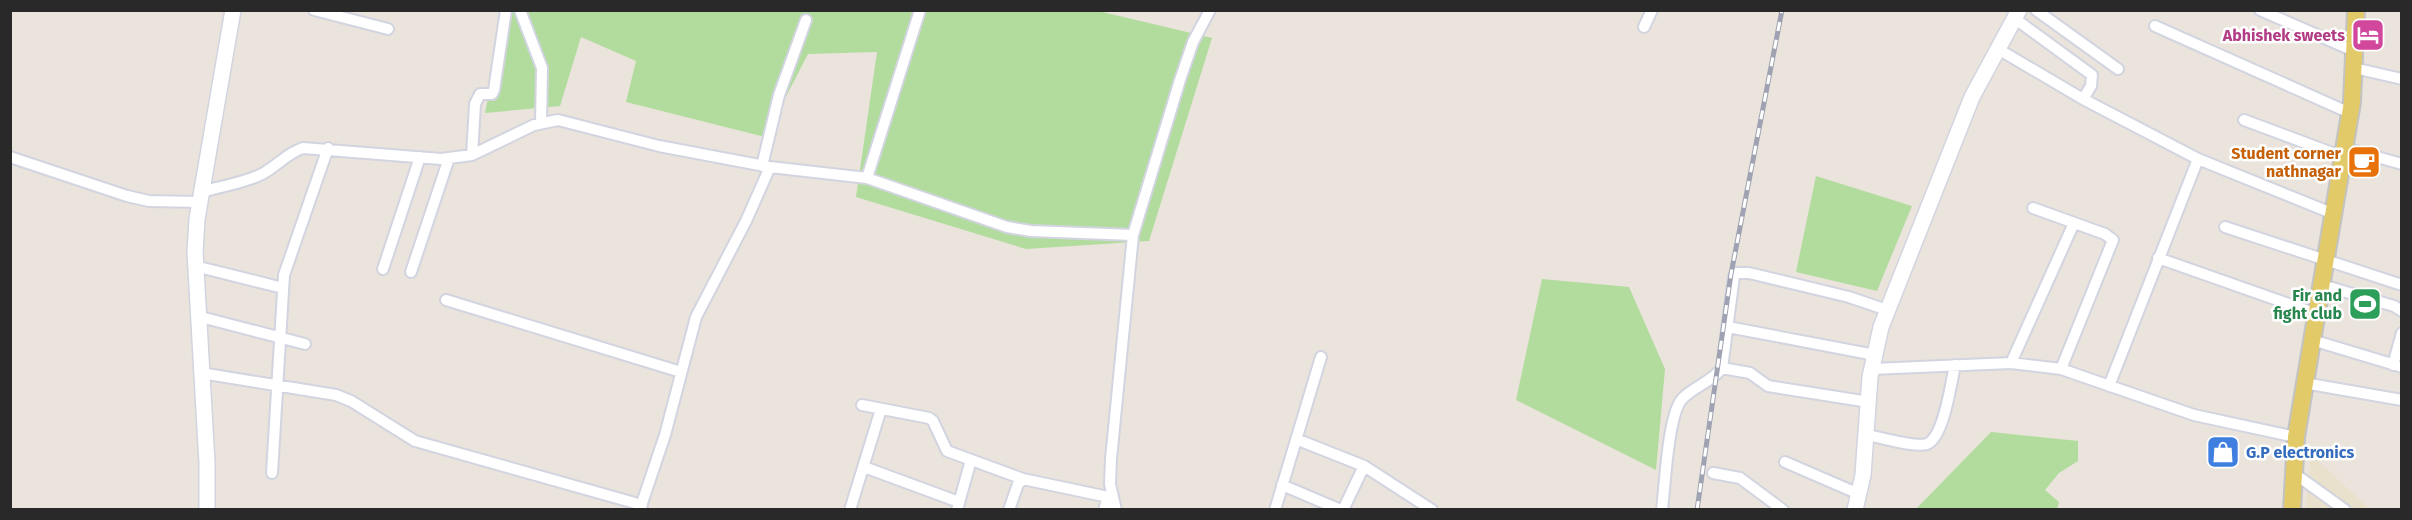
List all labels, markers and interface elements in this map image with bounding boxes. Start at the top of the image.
hotel icon: Abhishek sweets [2350,17,2386,53]
place label: Abhishek sweets [2222,26,2345,45]
place label: Student corner nathnagar [2231,144,2342,181]
cafe icon: Student corner nathnagar [2346,144,2382,180]
place label: Fir and fight club [2273,286,2342,323]
sports icon: Fir and fight club [2347,286,2383,322]
shop icon: G.P electronics [2205,434,2241,470]
place label: G.P electronics [2246,443,2354,462]

